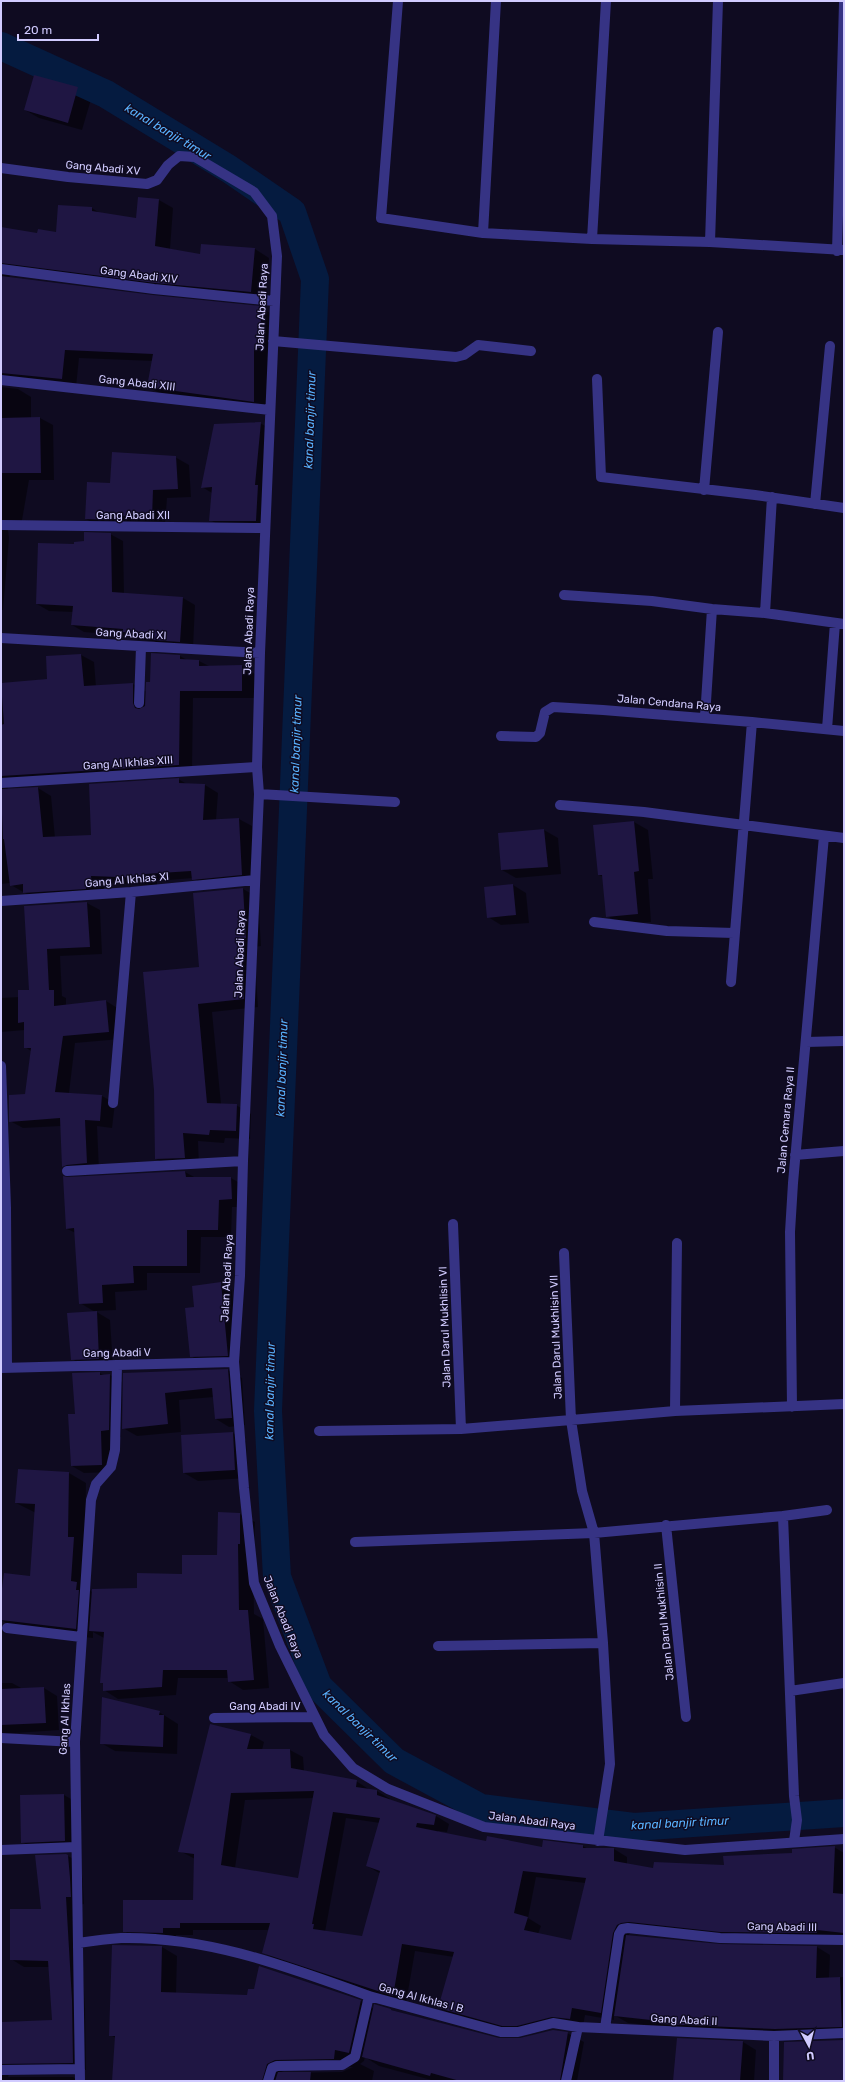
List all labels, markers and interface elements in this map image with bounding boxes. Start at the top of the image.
scale bar [18,16,98,42]
text: 20 m [24,23,52,37]
water label: kanal banjir timur [122,101,214,163]
street label: Gang Abadi XV [65,158,141,178]
street label: Jalan Abadi Raya [253,263,271,351]
street label: Gang Abadi XIV [99,264,179,286]
water label: kanal banjir timur [301,370,319,469]
street label: Gang Abadi XIII [98,373,176,393]
street label: Gang Abadi XII [96,509,170,522]
street label: Jalan Abadi Raya [241,587,257,675]
street label: Gang Abadi XI [95,626,167,642]
street label: Jalan Cendana Raya [616,692,722,714]
water label: kanal banjir timur [287,694,305,793]
street label: Gang Al Ikhlas XIII [82,753,174,773]
street label: Gang Al Ikhlas XI [84,870,170,890]
street label: Jalan Abadi Raya [232,910,248,998]
water label: kanal banjir timur [273,1018,291,1117]
street label: Jalan Cemara Raya II [775,1066,797,1174]
street label: Jalan Abadi Raya [218,1234,236,1322]
street label: Jalan Darul Mukhlisin VI [436,1266,454,1388]
street label: Jalan Darul Mukhlisin VII [547,1275,565,1399]
water label: kanal banjir timur [262,1341,278,1440]
street label: Gang Abadi V [83,1346,151,1360]
street label: Jalan Darul Mukhlisin II [651,1563,677,1681]
street label: Jalan Abadi Raya [261,1574,305,1660]
street label: Gang Al Ikhlas [57,1682,73,1755]
water label: kanal banjir timur [320,1687,400,1765]
street label: Gang Abadi IV [229,1700,301,1713]
street label: Jalan Abadi Raya [488,1809,576,1833]
water label: kanal banjir timur [631,1813,730,1833]
street label: Gang Abadi III [747,1920,817,1934]
street label: Gang Al Ikhlas I B [377,1980,465,2016]
street label: Gang Abadi II [650,2012,718,2028]
north arrow [789,2026,829,2066]
text: U [805,2048,815,2062]

